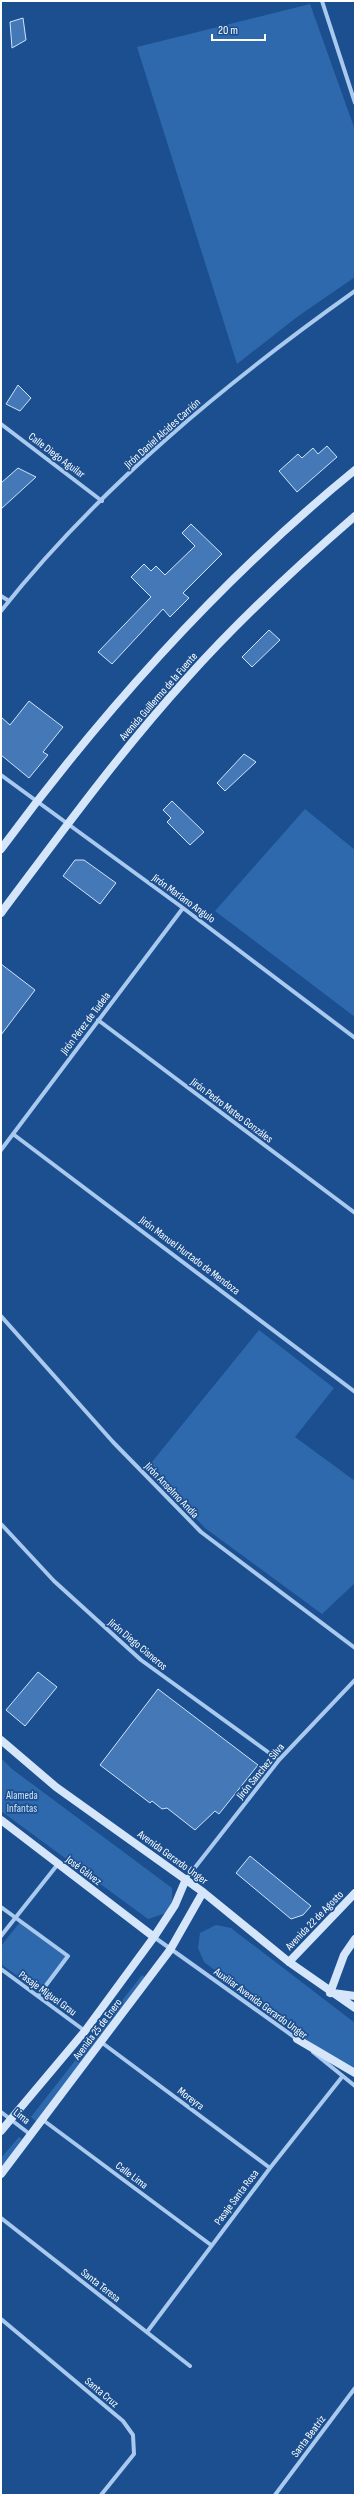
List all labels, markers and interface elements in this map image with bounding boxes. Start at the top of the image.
scale bar [212,16,265,42]
text: 20 m [218,23,238,38]
street label: Jirón Daniel Alcides Carrión [121,396,203,472]
street label: Calle Diego Aguilar [26,430,88,481]
street label: Avenida Guillermo de la Fuente [116,650,200,744]
street label: Jirón Mariano Angulo [149,871,218,926]
street label: Jirón Pérez de Tudela [57,990,113,1058]
street label: Jirón Pedro Mateo Gonzáles [187,1075,275,1146]
street label: Jirón Manuel Hurtado de Mendoza [136,1213,242,1297]
street label: Jirón Anselmo Andía [141,1459,201,1521]
street label: Jirón Diego Cisneros [105,1615,170,1673]
street label: Jirón Sanchez Silva [233,1741,287,1803]
park label: Alameda Infantas [5,1789,38,1815]
street label: Avenida Gerardo Unger [134,1827,210,1887]
street label: José Gálvez [63,1852,104,1888]
street label: Avenida 22 de Agosto [282,1888,346,1954]
street label: Auxiliar Avenida Gerardo Unger [211,1964,310,2042]
street label: Pasaje Miguel Grau [16,1968,79,2019]
street label: Avenida 25 de Enero [70,1996,125,2063]
street label: Moreyra [175,2084,207,2113]
street label: Lima [11,2106,33,2127]
street label: Calle Lima [113,2159,150,2192]
street label: Pasaje Santa Rosa [211,2167,261,2227]
street label: Santa Teresa [78,2266,123,2305]
street label: Santa Cruz [82,2375,121,2410]
street label: Santa Beatriz [288,2413,328,2460]

